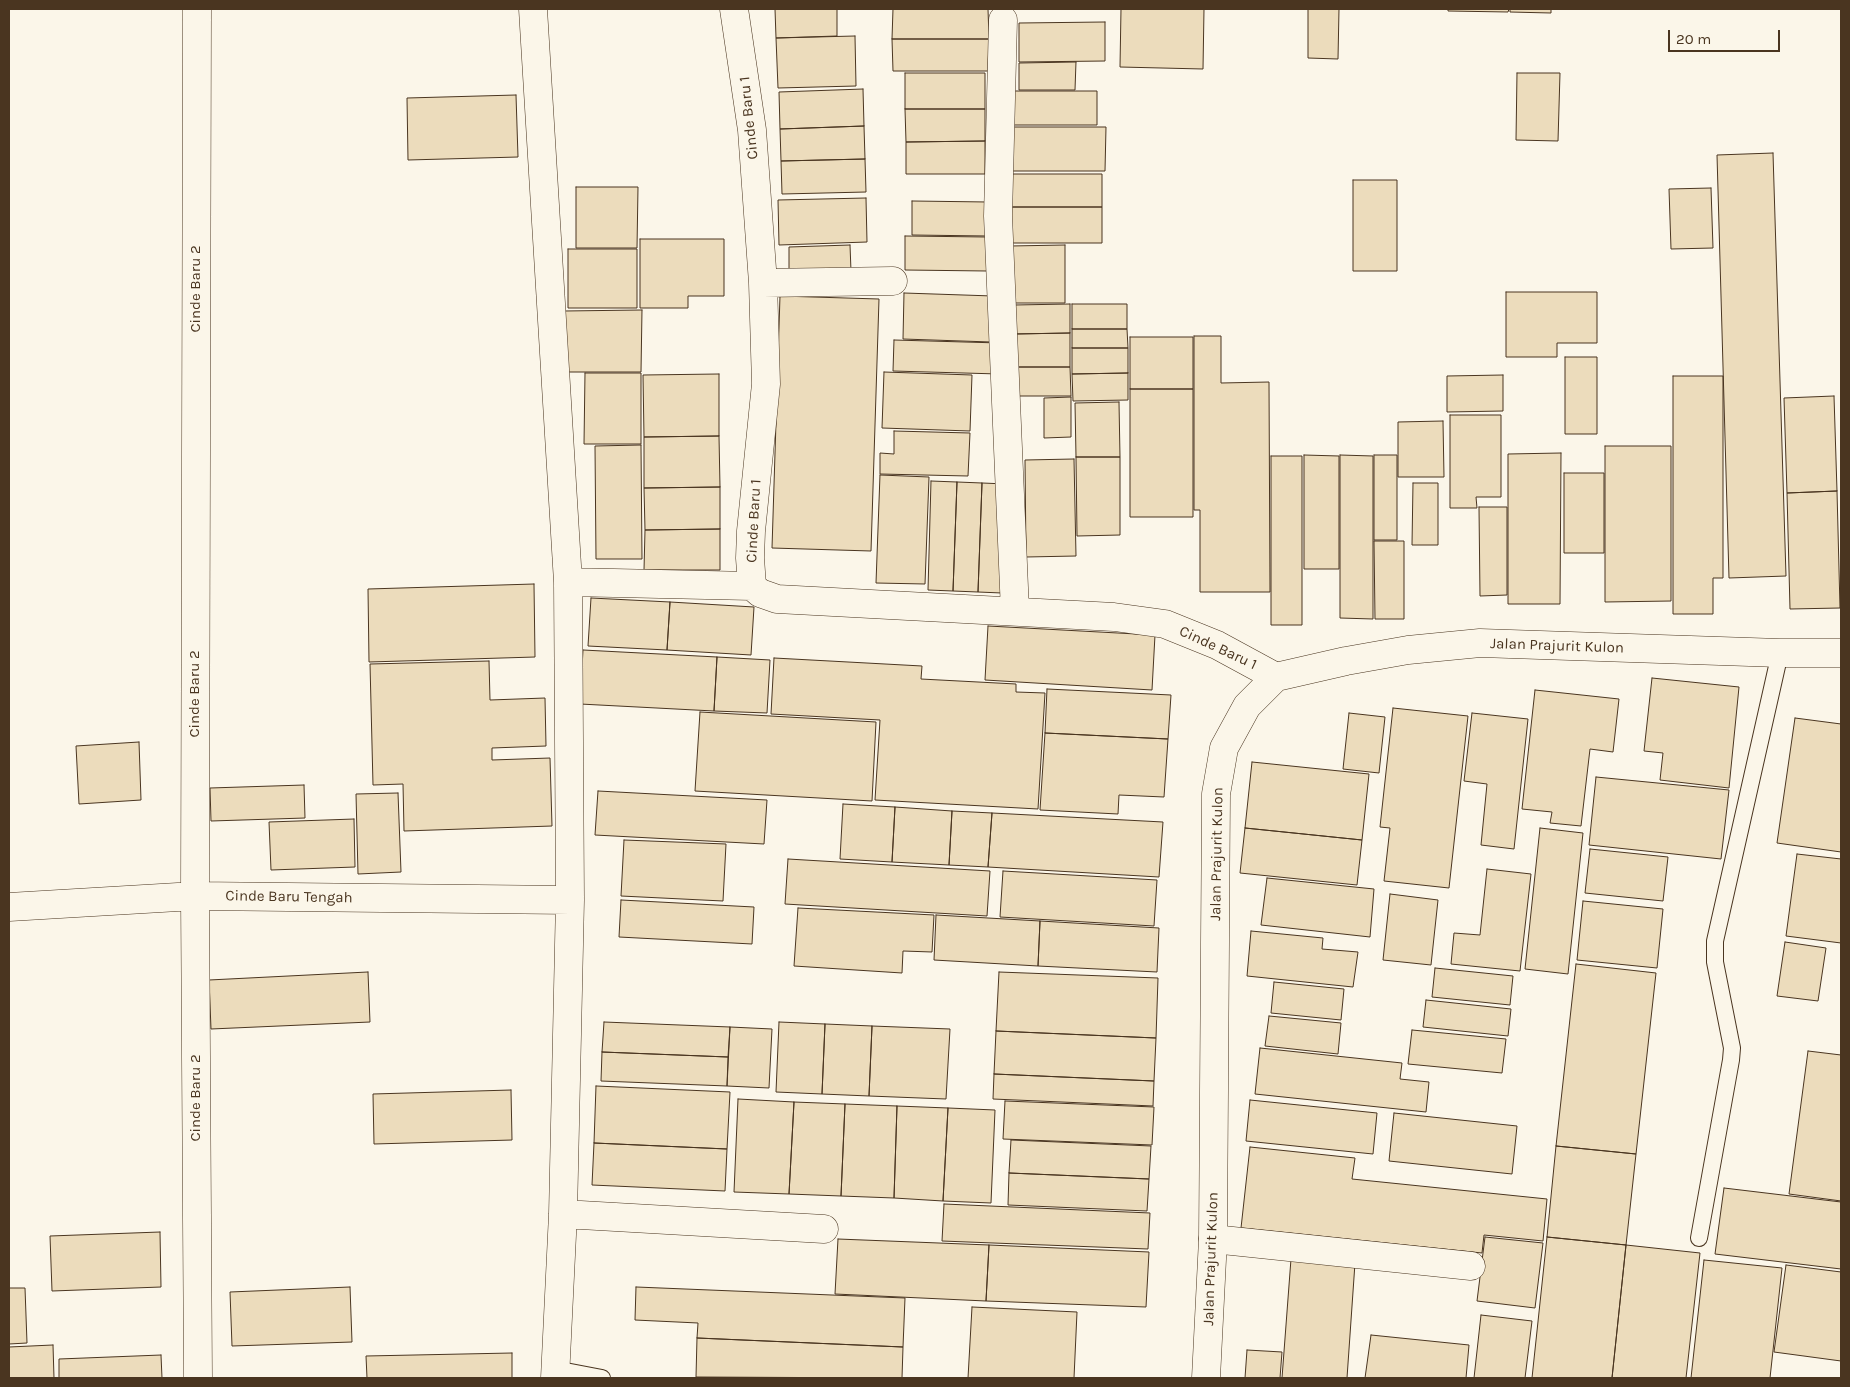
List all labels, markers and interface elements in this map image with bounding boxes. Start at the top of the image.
scale bar [1670,20,1782,52]
text: 20 m [1676,30,1711,48]
street label: Cinde Baru 1 [736,76,762,160]
street label: Cinde Baru 2 [187,245,205,333]
street label: Cinde Baru 1 [743,479,765,563]
street label: Cinde Baru 1 [1176,622,1260,674]
street label: Jalan Prajurit Kulon [1490,635,1624,657]
street label: Cinde Baru 2 [186,650,204,738]
street label: Jalan Prajurit Kulon [1207,787,1227,921]
street label: Cinde Baru Tengah [225,887,353,907]
street label: Cinde Baru 2 [187,1054,205,1142]
street label: Jalan Prajurit Kulon [1200,1192,1222,1326]

